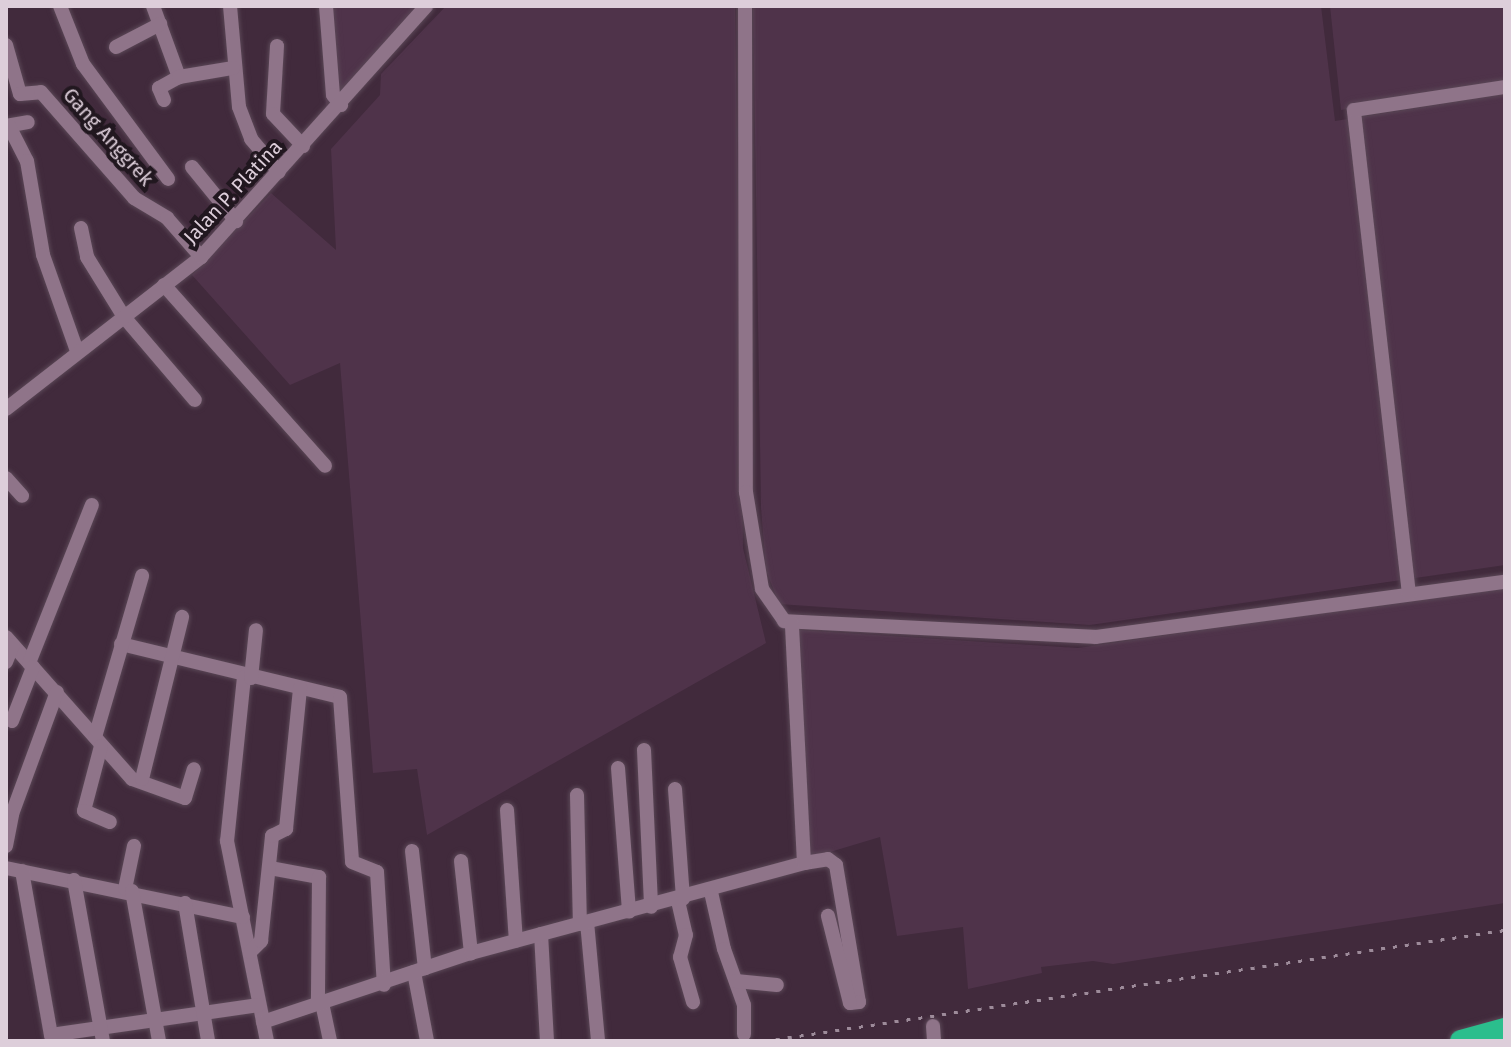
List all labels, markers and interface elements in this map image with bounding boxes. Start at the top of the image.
street label: Gang Anggrek [58,83,158,191]
street label: Jalan P. Platina [179,135,287,249]

